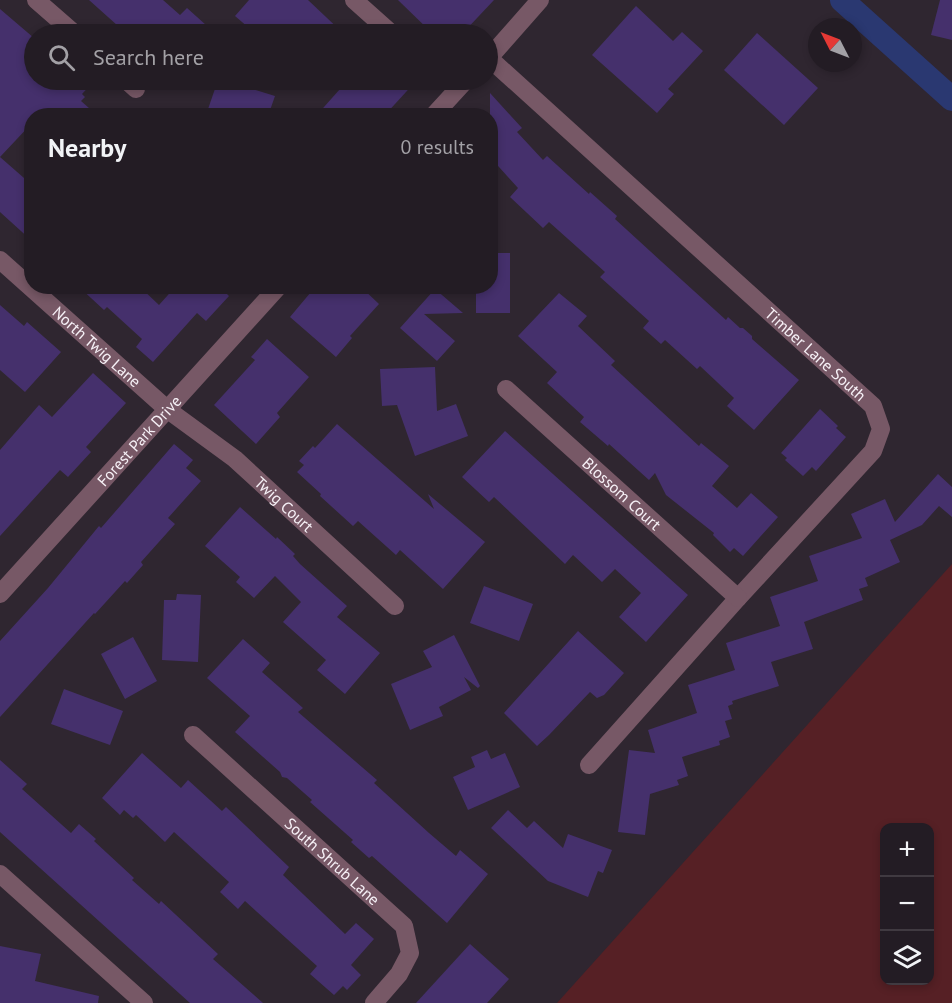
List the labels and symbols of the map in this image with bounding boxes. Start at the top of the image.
north arrow [808,18,862,72]
street label: North Twig Lane [49,302,145,391]
street label: Timber Lane South [761,303,871,405]
street label: Forest Park Drive [93,391,185,490]
street label: Blossom Court [578,453,666,534]
street label: Twig Court [251,472,318,537]
street label: South Shrub Lane [281,813,384,909]

